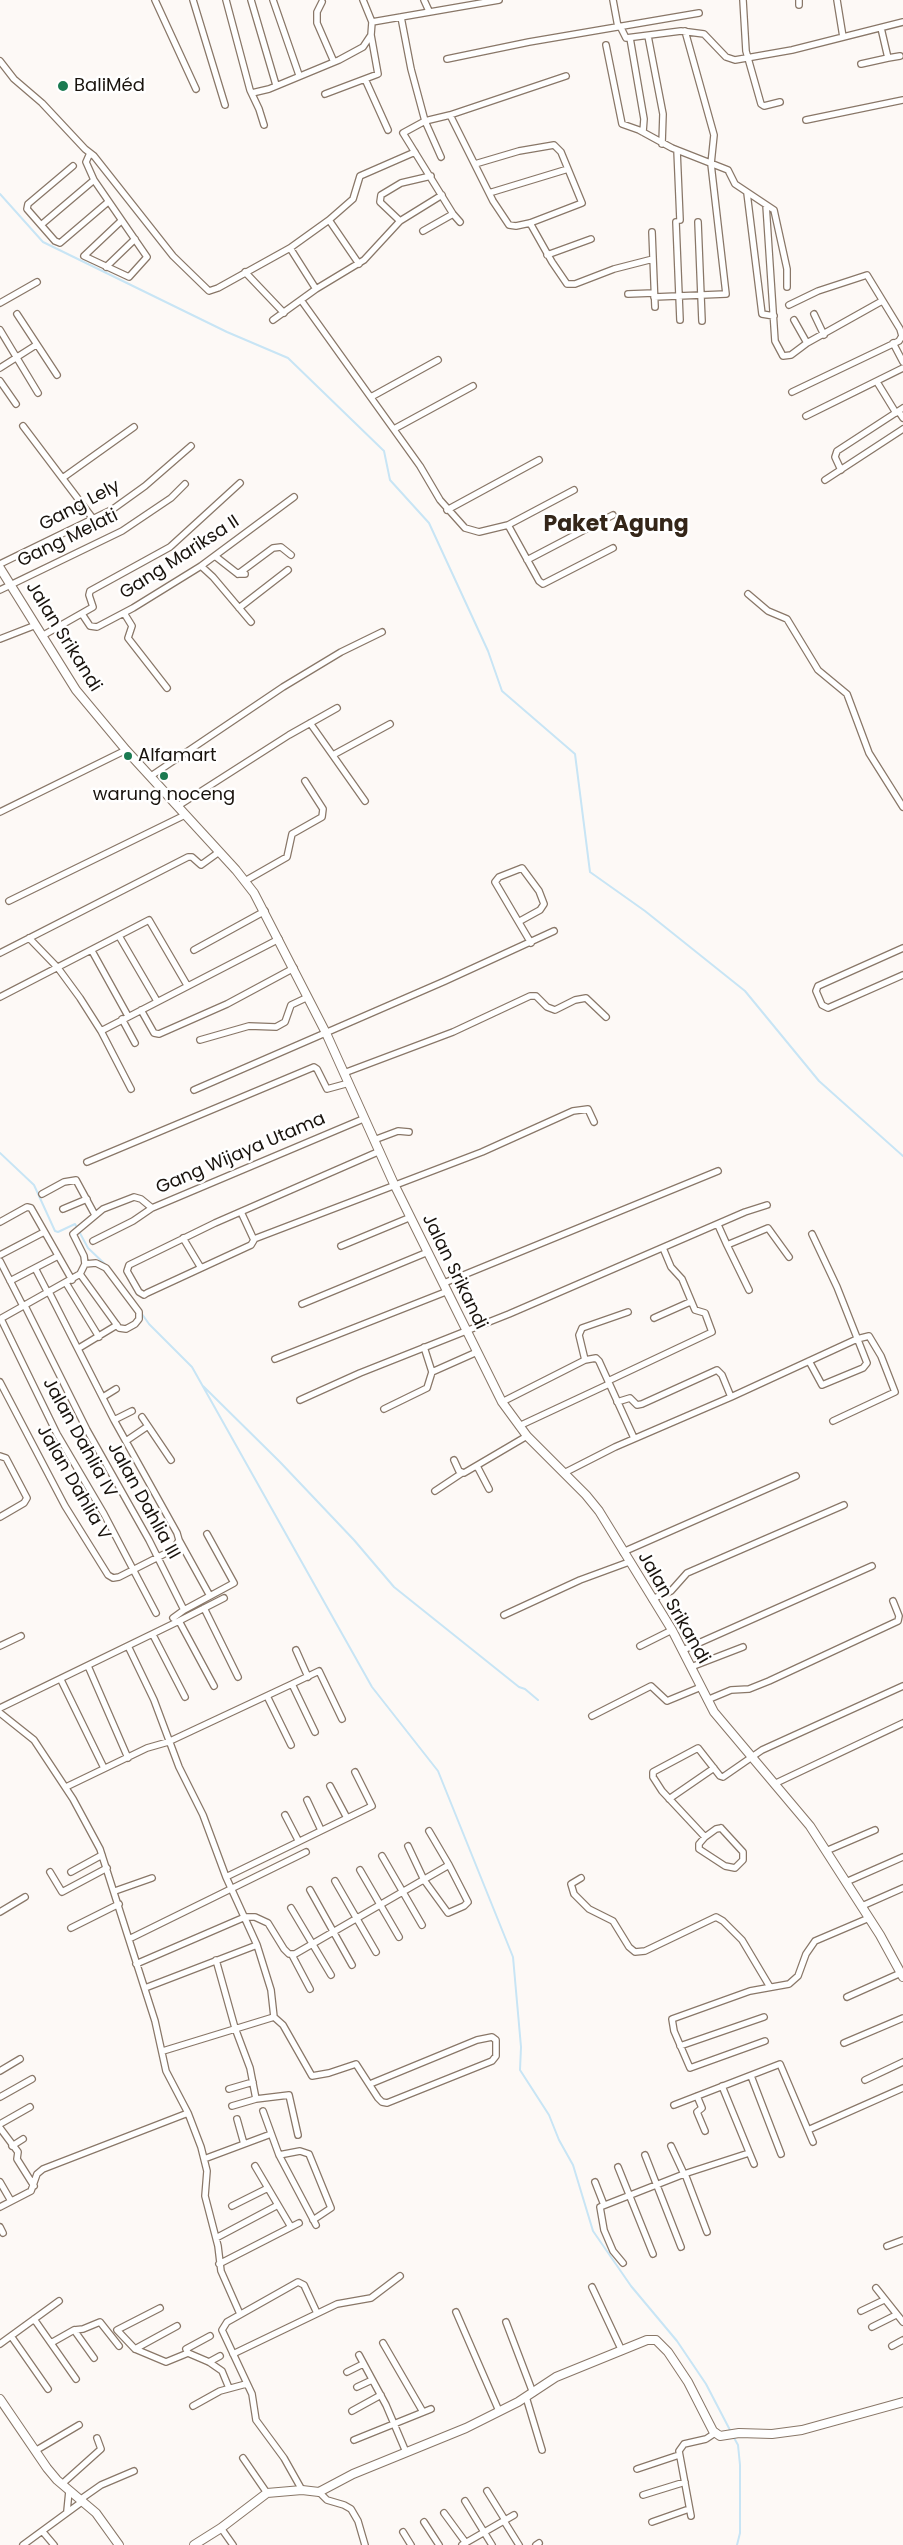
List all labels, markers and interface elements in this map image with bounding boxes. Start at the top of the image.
place label: BaliMéd [74,75,145,97]
marker: BaliMéd [56,79,70,93]
street label: Gang Lely [36,476,124,536]
street label: Gang Melati [14,505,122,573]
street label: Gang Mariksa II [116,511,244,605]
district label: Paket Agung [543,512,689,538]
street label: Jalan Srikandi [20,578,106,696]
place label: Alfamart [138,745,217,767]
marker: Alfamart [122,750,134,762]
marker: warung noceng [158,770,170,782]
place label: warung noceng [93,784,235,806]
street label: Gang Wijaya Utama [153,1109,329,1199]
street label: Jalan Srikandi [417,1211,491,1333]
street label: Jalan Dahlia IV [37,1374,121,1502]
street label: Jalan Dahlia V [31,1422,115,1544]
street label: Jalan Dahlia III [102,1439,184,1563]
street label: Jalan Srikandi [632,1548,714,1668]

